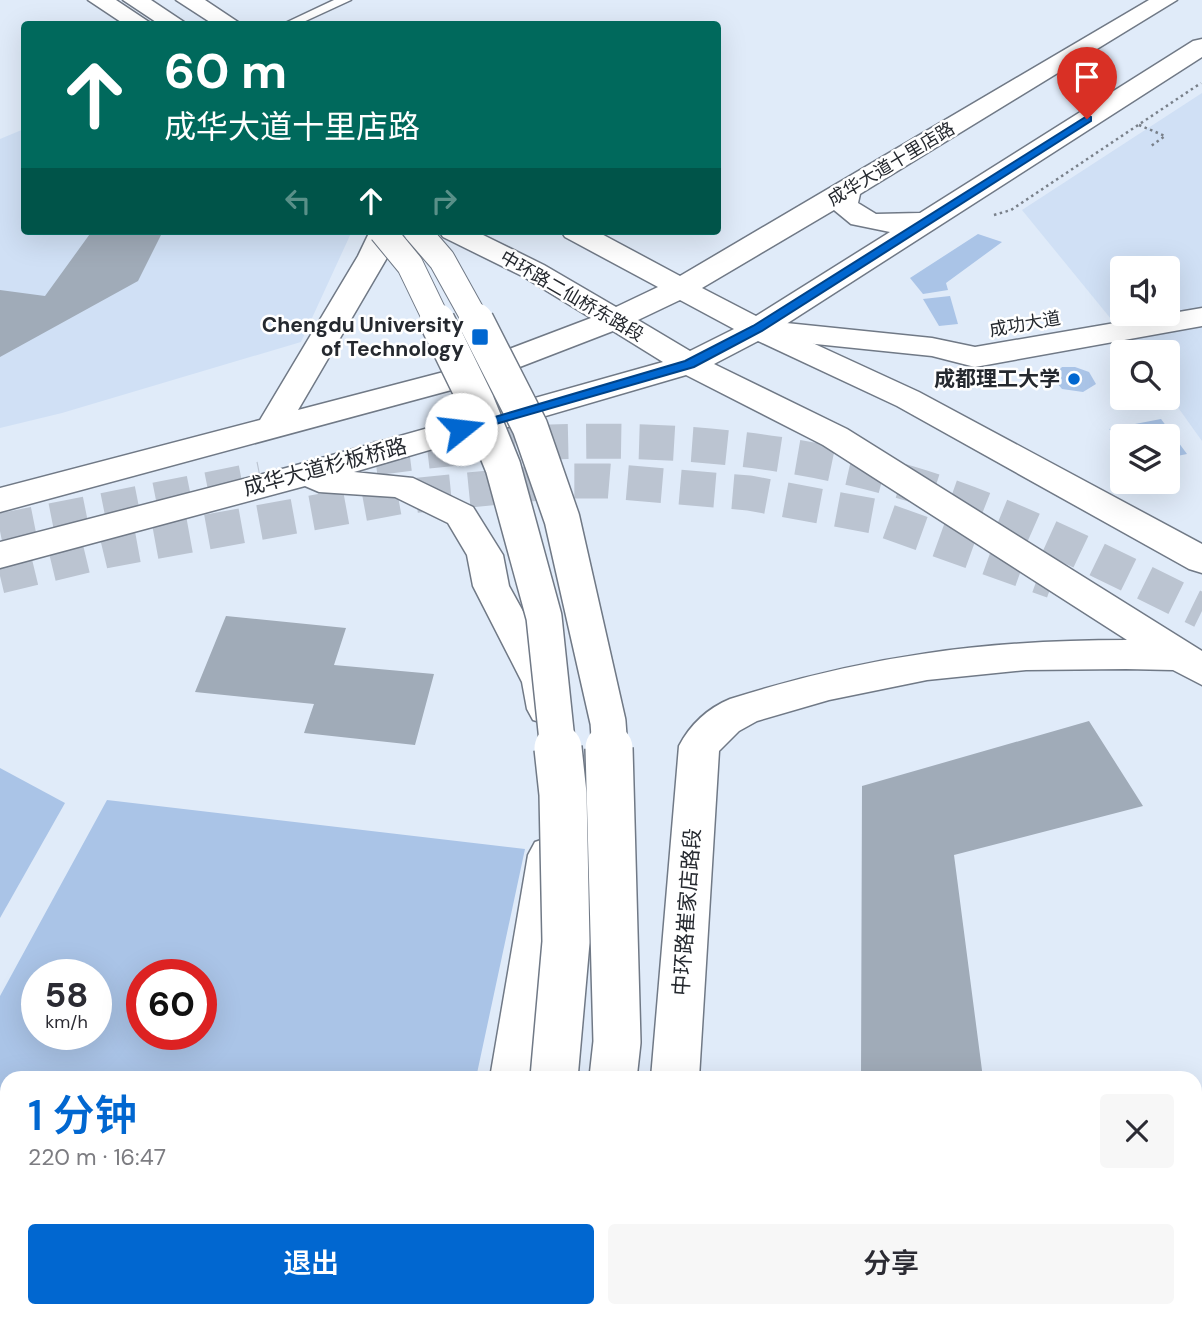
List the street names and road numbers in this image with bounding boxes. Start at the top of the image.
street label: 成华大道十里店路 [823,117,959,211]
street label: 中环路二仙桥东路段 [496,245,648,347]
street label: 成功大道 [987,306,1063,342]
street label: 成华大道杉板桥路 [240,432,410,502]
street label: 中环路崔家店路段 [667,827,707,997]

